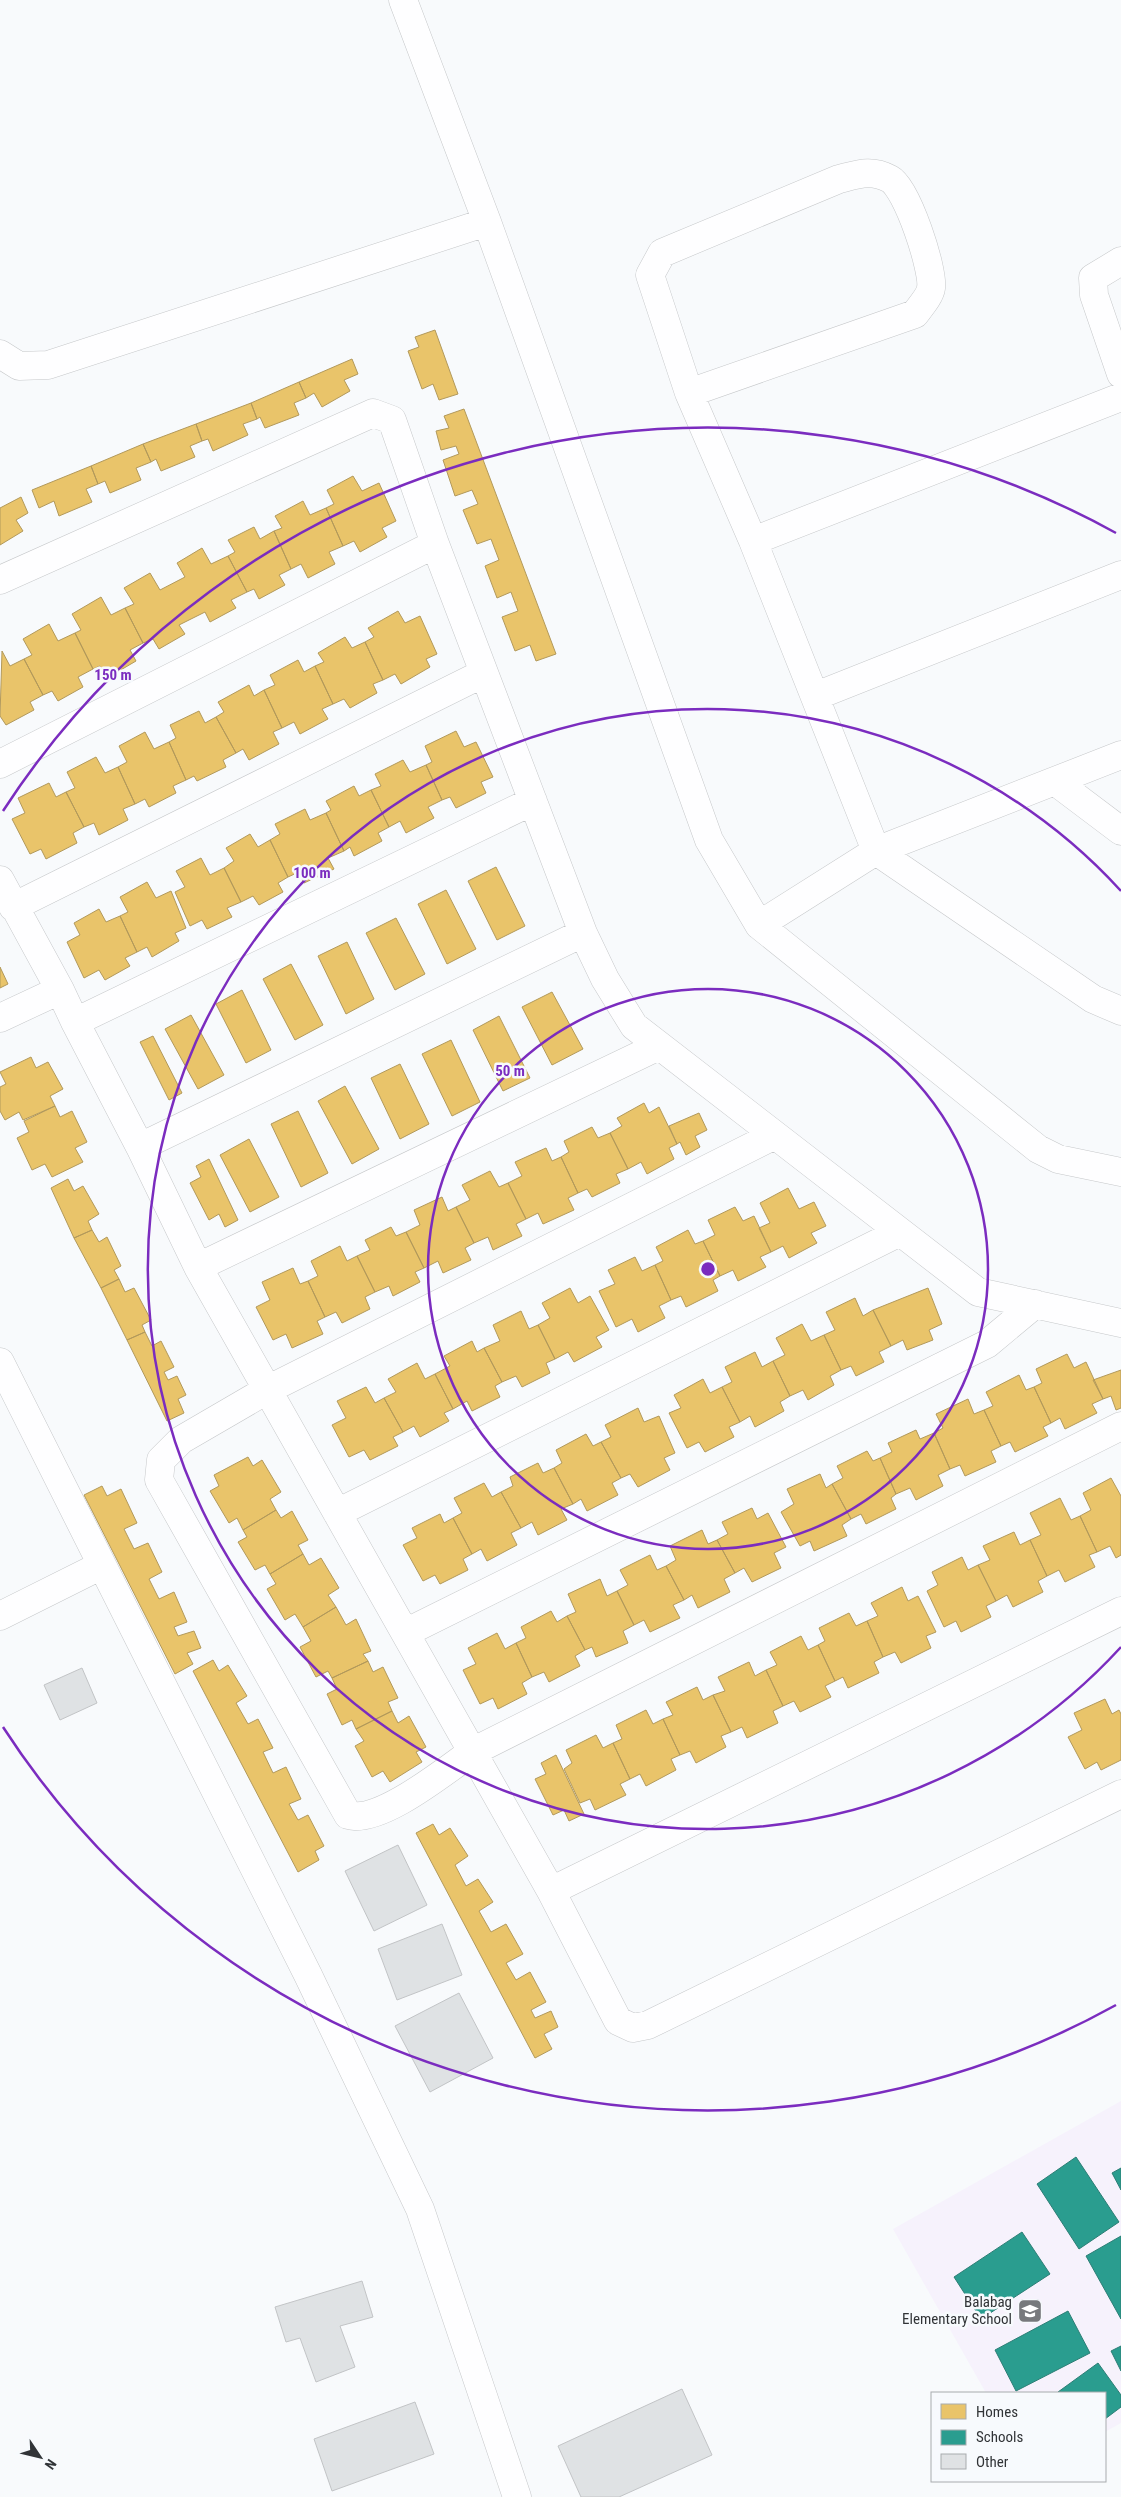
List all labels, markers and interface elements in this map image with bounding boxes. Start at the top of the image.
text: 150 m [94,666,132,684]
text: 100 m [293,864,331,882]
text: 50 m [495,1062,525,1080]
centre of rings [699,1260,717,1278]
place label: Balabag Elementary School [902,2293,1012,2328]
school or university icon: Balabag Elementary School [1017,2298,1043,2324]
legend [931,2392,1106,2482]
text: Homes [976,2403,1018,2421]
text: Schools [976,2428,1023,2446]
north arrow [15,2432,65,2482]
text: Other [976,2453,1009,2471]
text: N [42,2456,60,2473]

